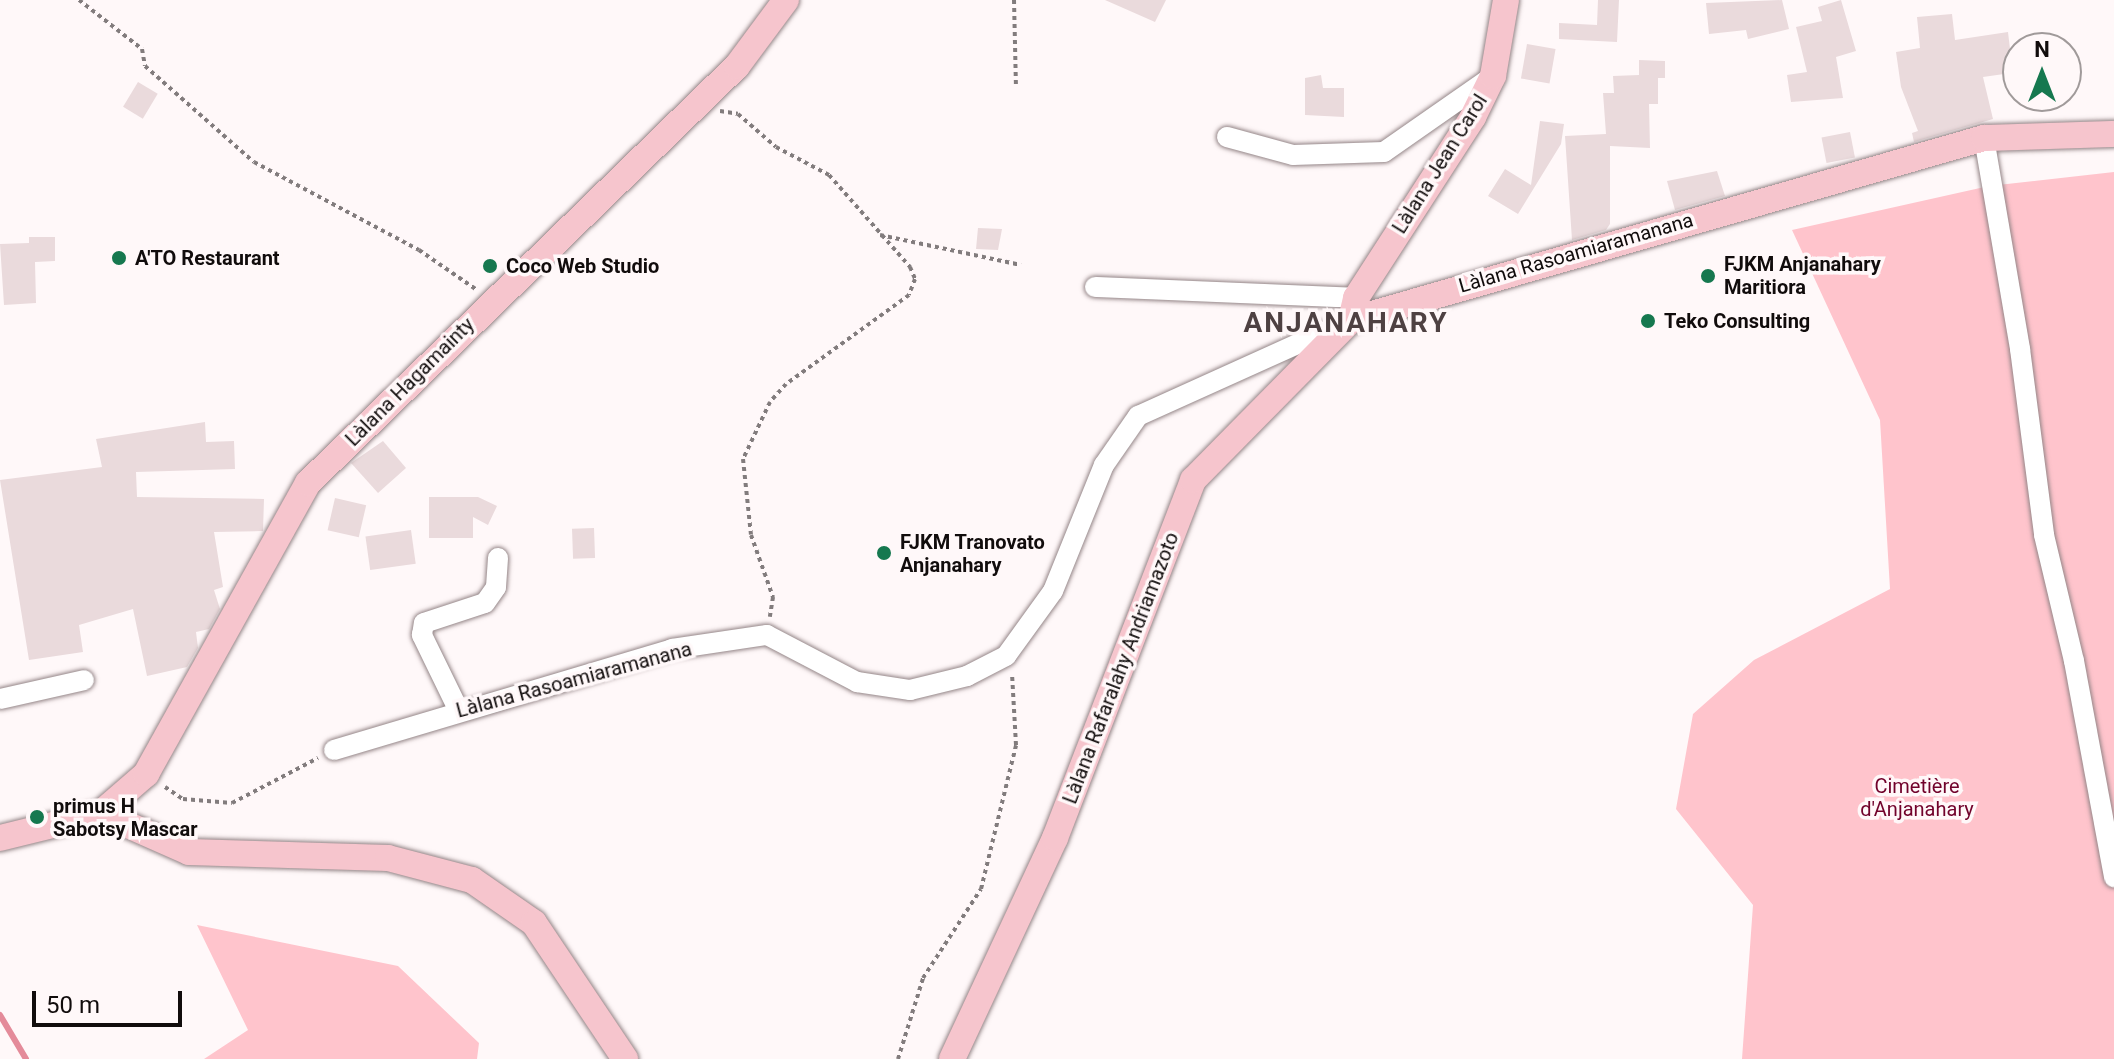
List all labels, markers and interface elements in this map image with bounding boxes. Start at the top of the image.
north arrow [2002,32,2082,112]
text: N [2034,37,2050,62]
street label: Làlana Jean Carol [1388,90,1492,238]
street label: Làlana Rasoamiaramanana [1456,208,1696,298]
place label: A'TO Restaurant [135,246,280,270]
marker: A'TO Restaurant [110,249,128,267]
place label: FJKM Anjanahary Maritiora [1724,252,1881,299]
place label: Coco Web Studio [506,254,659,278]
marker: Coco Web Studio [481,257,499,275]
marker: FJKM Anjanahary Maritiora [1699,267,1717,285]
district label: ANJANAHARY [1244,306,1448,340]
place label: Teko Consulting [1664,309,1810,333]
marker: Teko Consulting [1639,312,1657,330]
street label: Làlana Hagamainty [341,313,479,451]
street label: Làlana Rafaralahy Andriamazoto [1058,529,1184,807]
place label: FJKM Tranovato Anjanahary [900,530,1045,577]
marker: FJKM Tranovato Anjanahary [875,544,893,562]
street label: Làlana Rasoamiaramanana [454,637,694,723]
park label: Cimetière d'Anjanahary [1860,774,1974,821]
place label: primus H Sabotsy Mascar [53,794,198,841]
marker: primus H Sabotsy Mascar [28,808,46,826]
scale bar [36,975,186,1025]
text: 50 m [46,991,100,1019]

